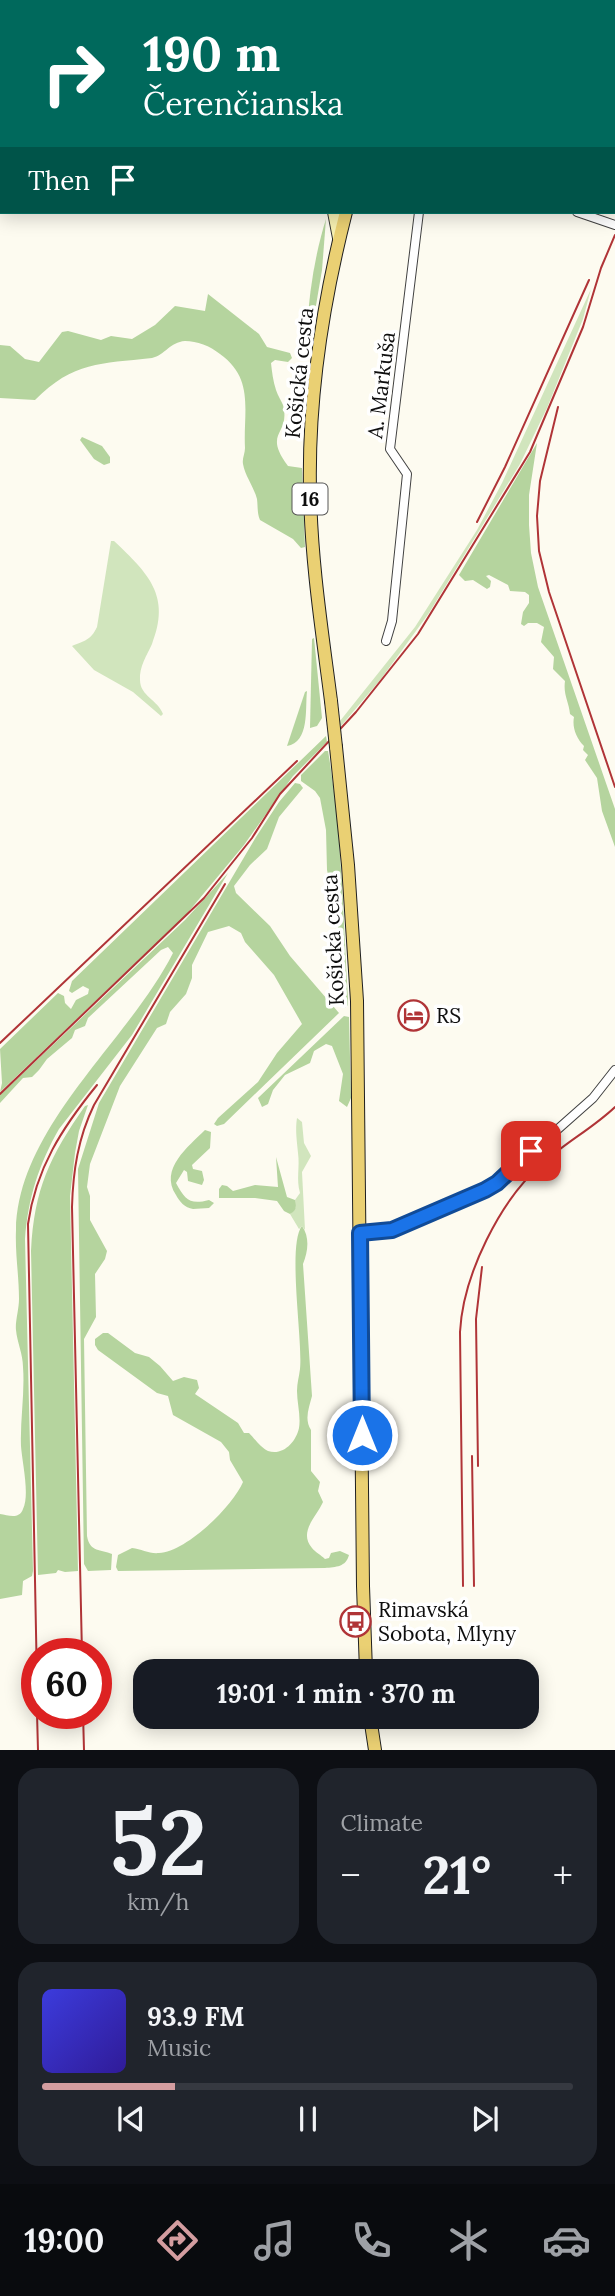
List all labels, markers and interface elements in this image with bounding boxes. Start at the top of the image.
text: 190 m [143,22,280,84]
icon: right [28,28,119,119]
text: Čerenčianska [143,83,344,124]
icon: arrive [104,161,142,199]
text: Then [28,164,90,197]
street label: Košická cesta [279,306,319,440]
street label: A. Markuša [361,330,401,441]
road number: 16 [292,484,328,514]
street label: Košická cesta [316,873,350,1007]
hotel icon: RS [396,998,430,1032]
place label: RS [436,1002,461,1029]
pin [501,1121,561,1181]
icon: arrive [512,1132,550,1170]
position arrow [325,1398,399,1472]
place label: Rimavská Sobota, Mlyny [378,1596,516,1647]
bus stop icon: Rimavská Sobota, Mlyny [338,1604,372,1638]
speed limit sign: 60 [21,1638,112,1729]
text: 19:01 · 1 min · 370 m [217,1677,455,1710]
text: 52 [109,1783,207,1900]
text: Climate [341,1808,423,1837]
text: 21° [422,1842,491,1908]
text: − [341,1851,361,1899]
text: + [553,1851,573,1899]
text: km/h [127,1887,189,1916]
text: 93.9 FM [147,2000,245,2033]
text: Music [147,2033,211,2062]
icon: previous [112,2100,150,2138]
icon: pause [289,2100,327,2138]
icon: next [466,2100,504,2138]
icon: directions [153,2216,202,2265]
icon: music [250,2216,299,2265]
icon: phone [347,2216,396,2265]
icon: climate [444,2216,493,2265]
icon: car [542,2216,591,2265]
text: 19:00 [24,2220,104,2261]

